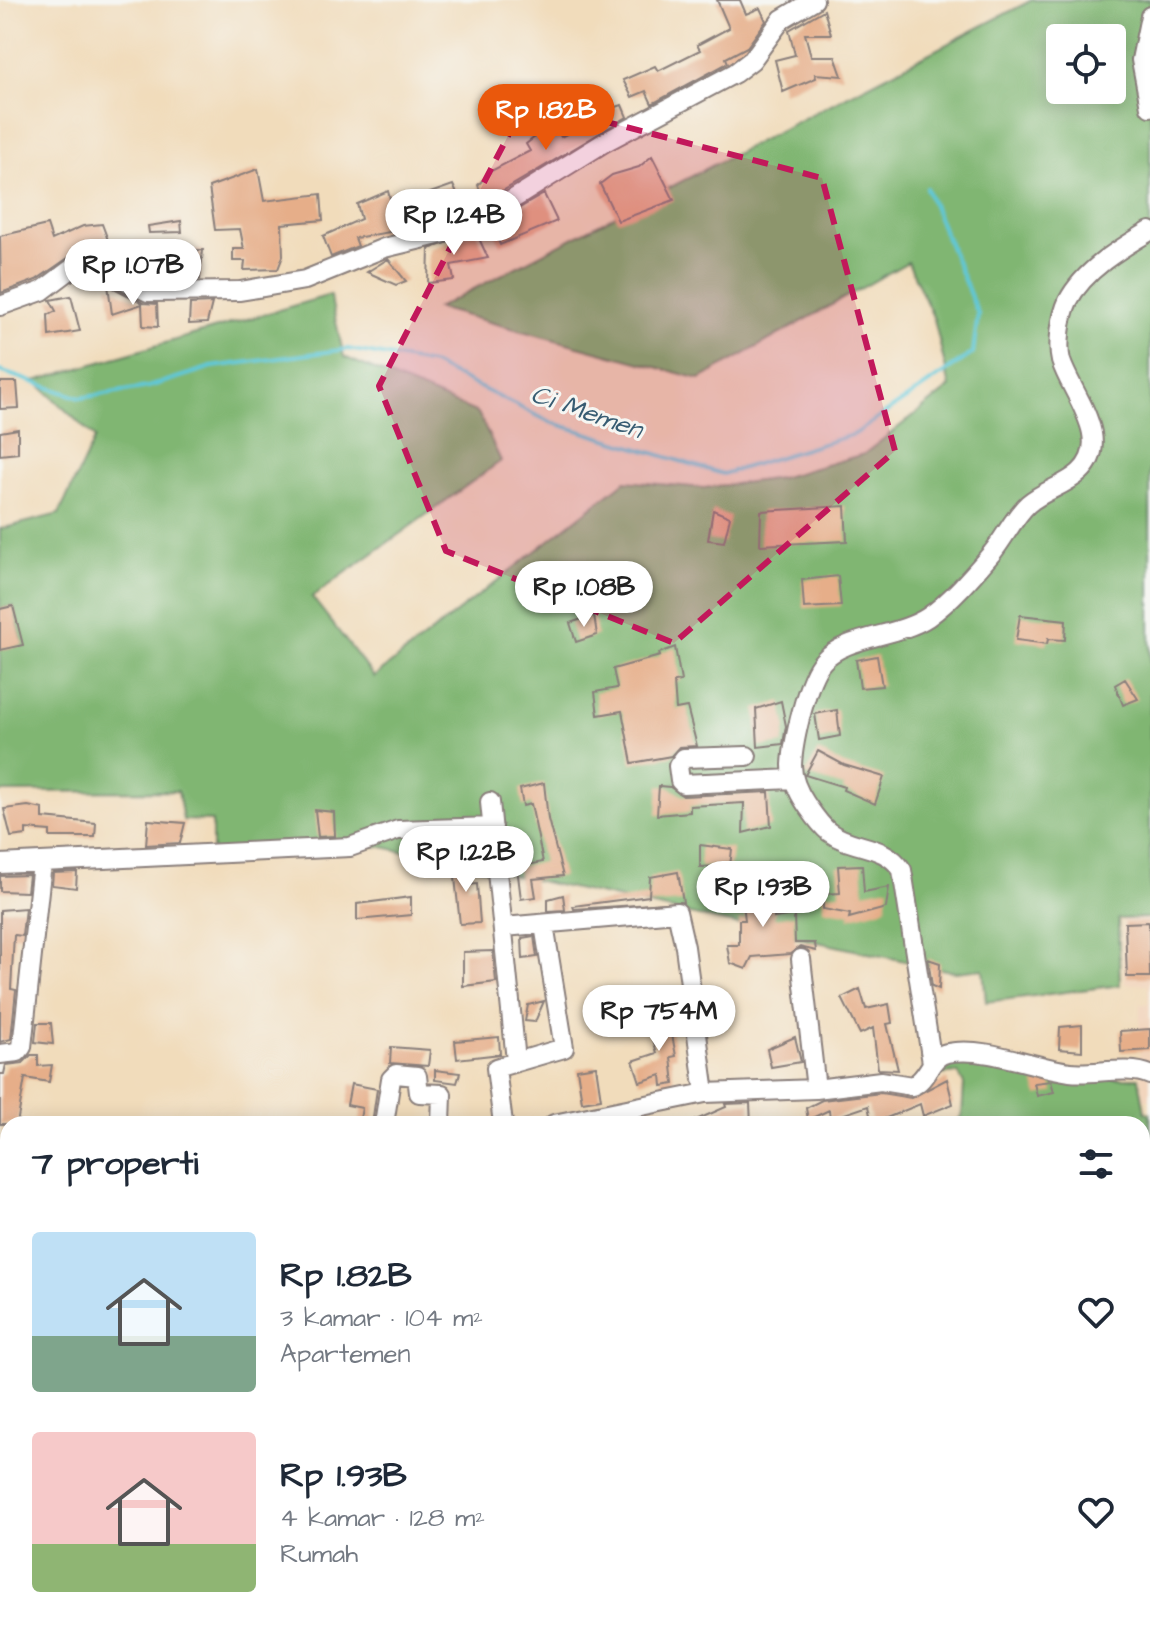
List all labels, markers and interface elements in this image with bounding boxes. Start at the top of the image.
map controls [1046,24,1126,104]
button: locate [1046,24,1126,104]
pin: Rp 1.82B [463,84,629,152]
text: Rp 1.82B [496,92,596,128]
pin: Rp 1.24B [371,189,537,257]
text: Rp 1.24B [403,197,505,233]
pin: Rp 1.07B [50,239,216,307]
text: Rp 1.07B [82,247,184,283]
water label: Ci Memen [526,376,649,448]
pin: Rp 1.08B [501,561,667,629]
text: Rp 1.08B [533,569,635,605]
pin: Rp 1.22B [383,826,549,894]
text: Rp 1.22B [417,834,515,870]
pin: Rp 1.93B [680,861,846,929]
text: Rp 1.93B [715,869,811,905]
pin: Rp 754M [585,985,733,1053]
text: Rp 754M [600,993,718,1029]
text: 7 properti [32,1140,198,1188]
icon: filters [1074,1142,1118,1186]
text: Rp 1.82B [280,1252,412,1300]
icon: home [96,1264,192,1360]
icon: heart [1074,1290,1118,1334]
text: 3 kamar · 104 m² [280,1300,483,1336]
text: Apartemen [280,1336,411,1372]
text: Rp 1.93B [280,1452,407,1500]
icon: home [96,1464,192,1560]
icon: heart [1074,1490,1118,1534]
text: 4 kamar · 128 m² [280,1500,485,1536]
text: Rumah [280,1536,358,1572]

